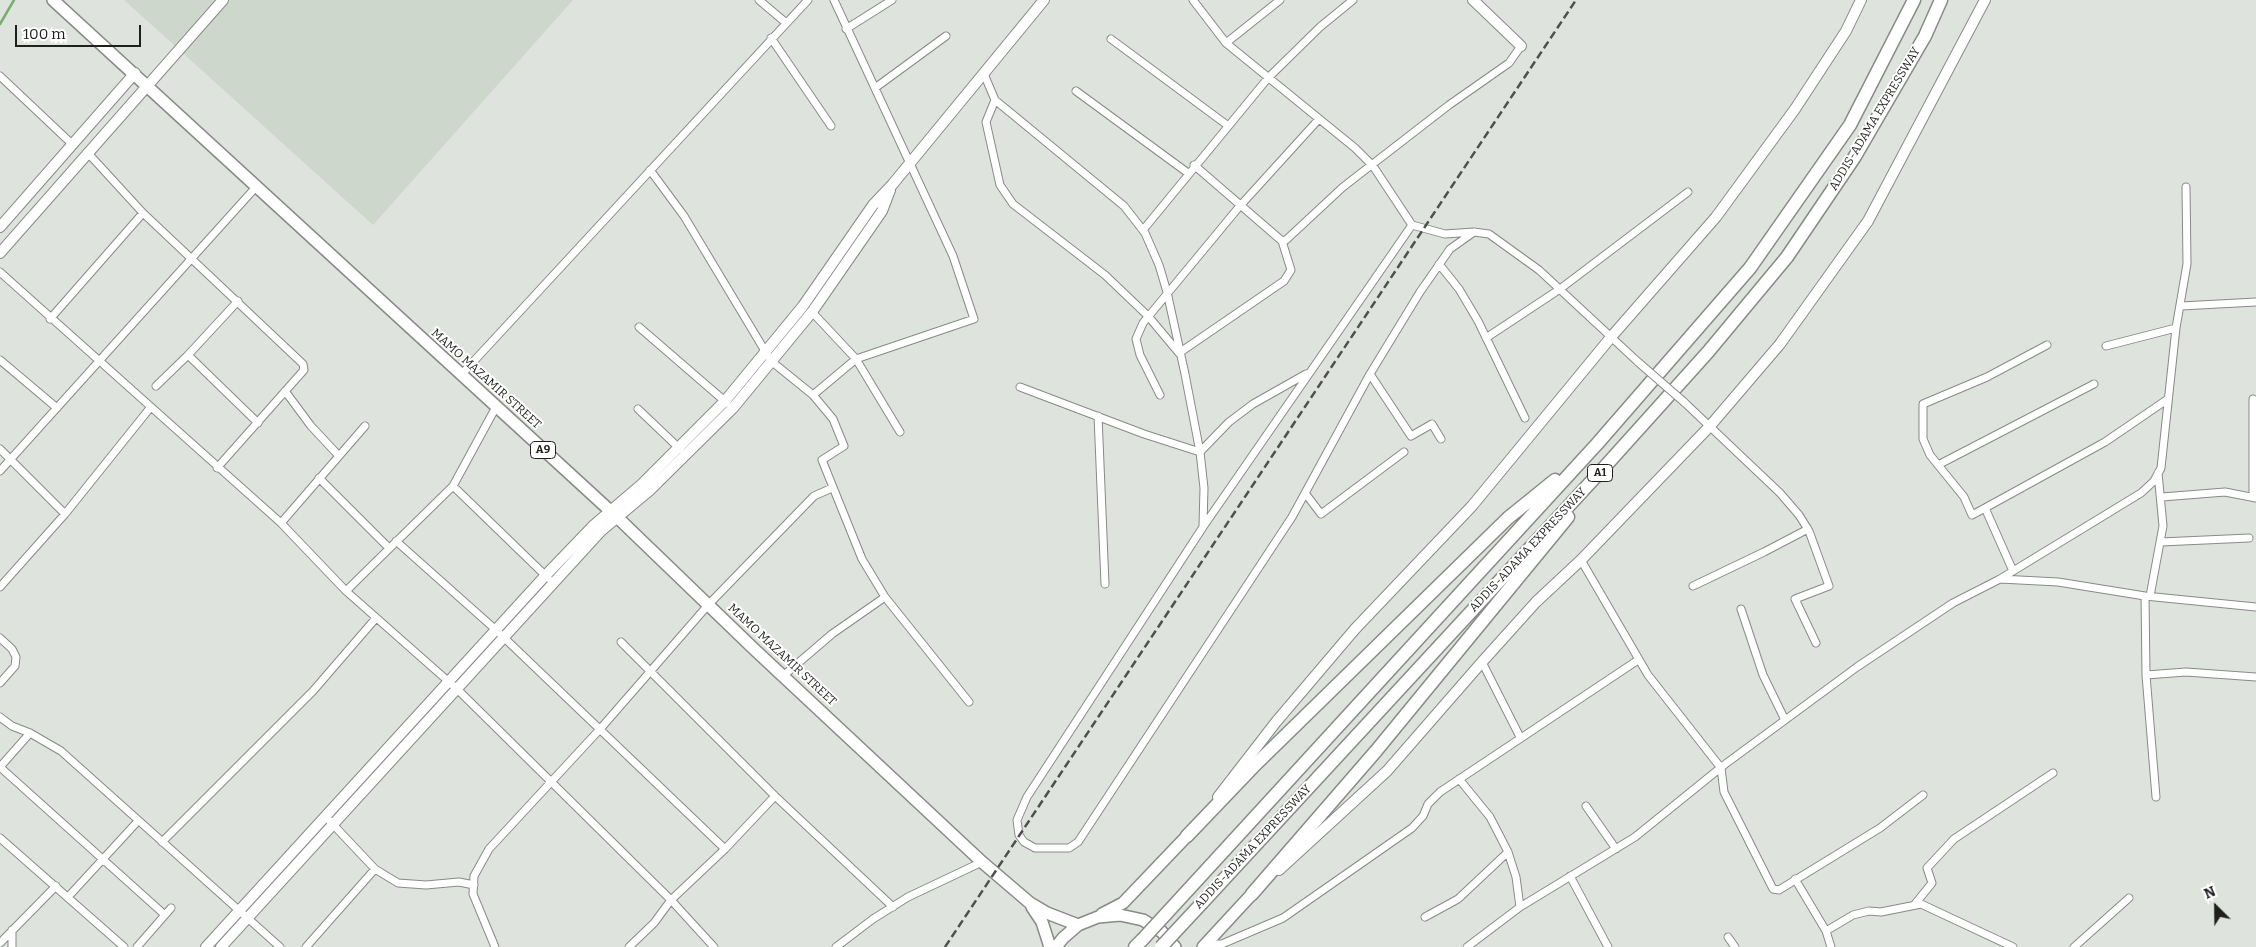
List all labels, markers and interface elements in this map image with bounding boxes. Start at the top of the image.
scale bar [18,15,144,47]
text: 100 m [23,25,66,43]
street label: ADDIS-ADAMA EXPRESSWAY [1826,45,1924,193]
street label: MAMO MAZAMIR STREET [428,326,544,432]
road number: A9 [530,442,556,458]
road number: A1 [1588,464,1612,482]
street label: ADDIS-ADAMA EXPRESSWAY [1467,485,1589,615]
street label: MAMO MAZAMIR STREET [725,601,839,709]
street label: ADDIS-ADAMA EXPRESSWAY [1192,782,1314,912]
north arrow [2191,882,2241,932]
text: N [2202,883,2218,903]

